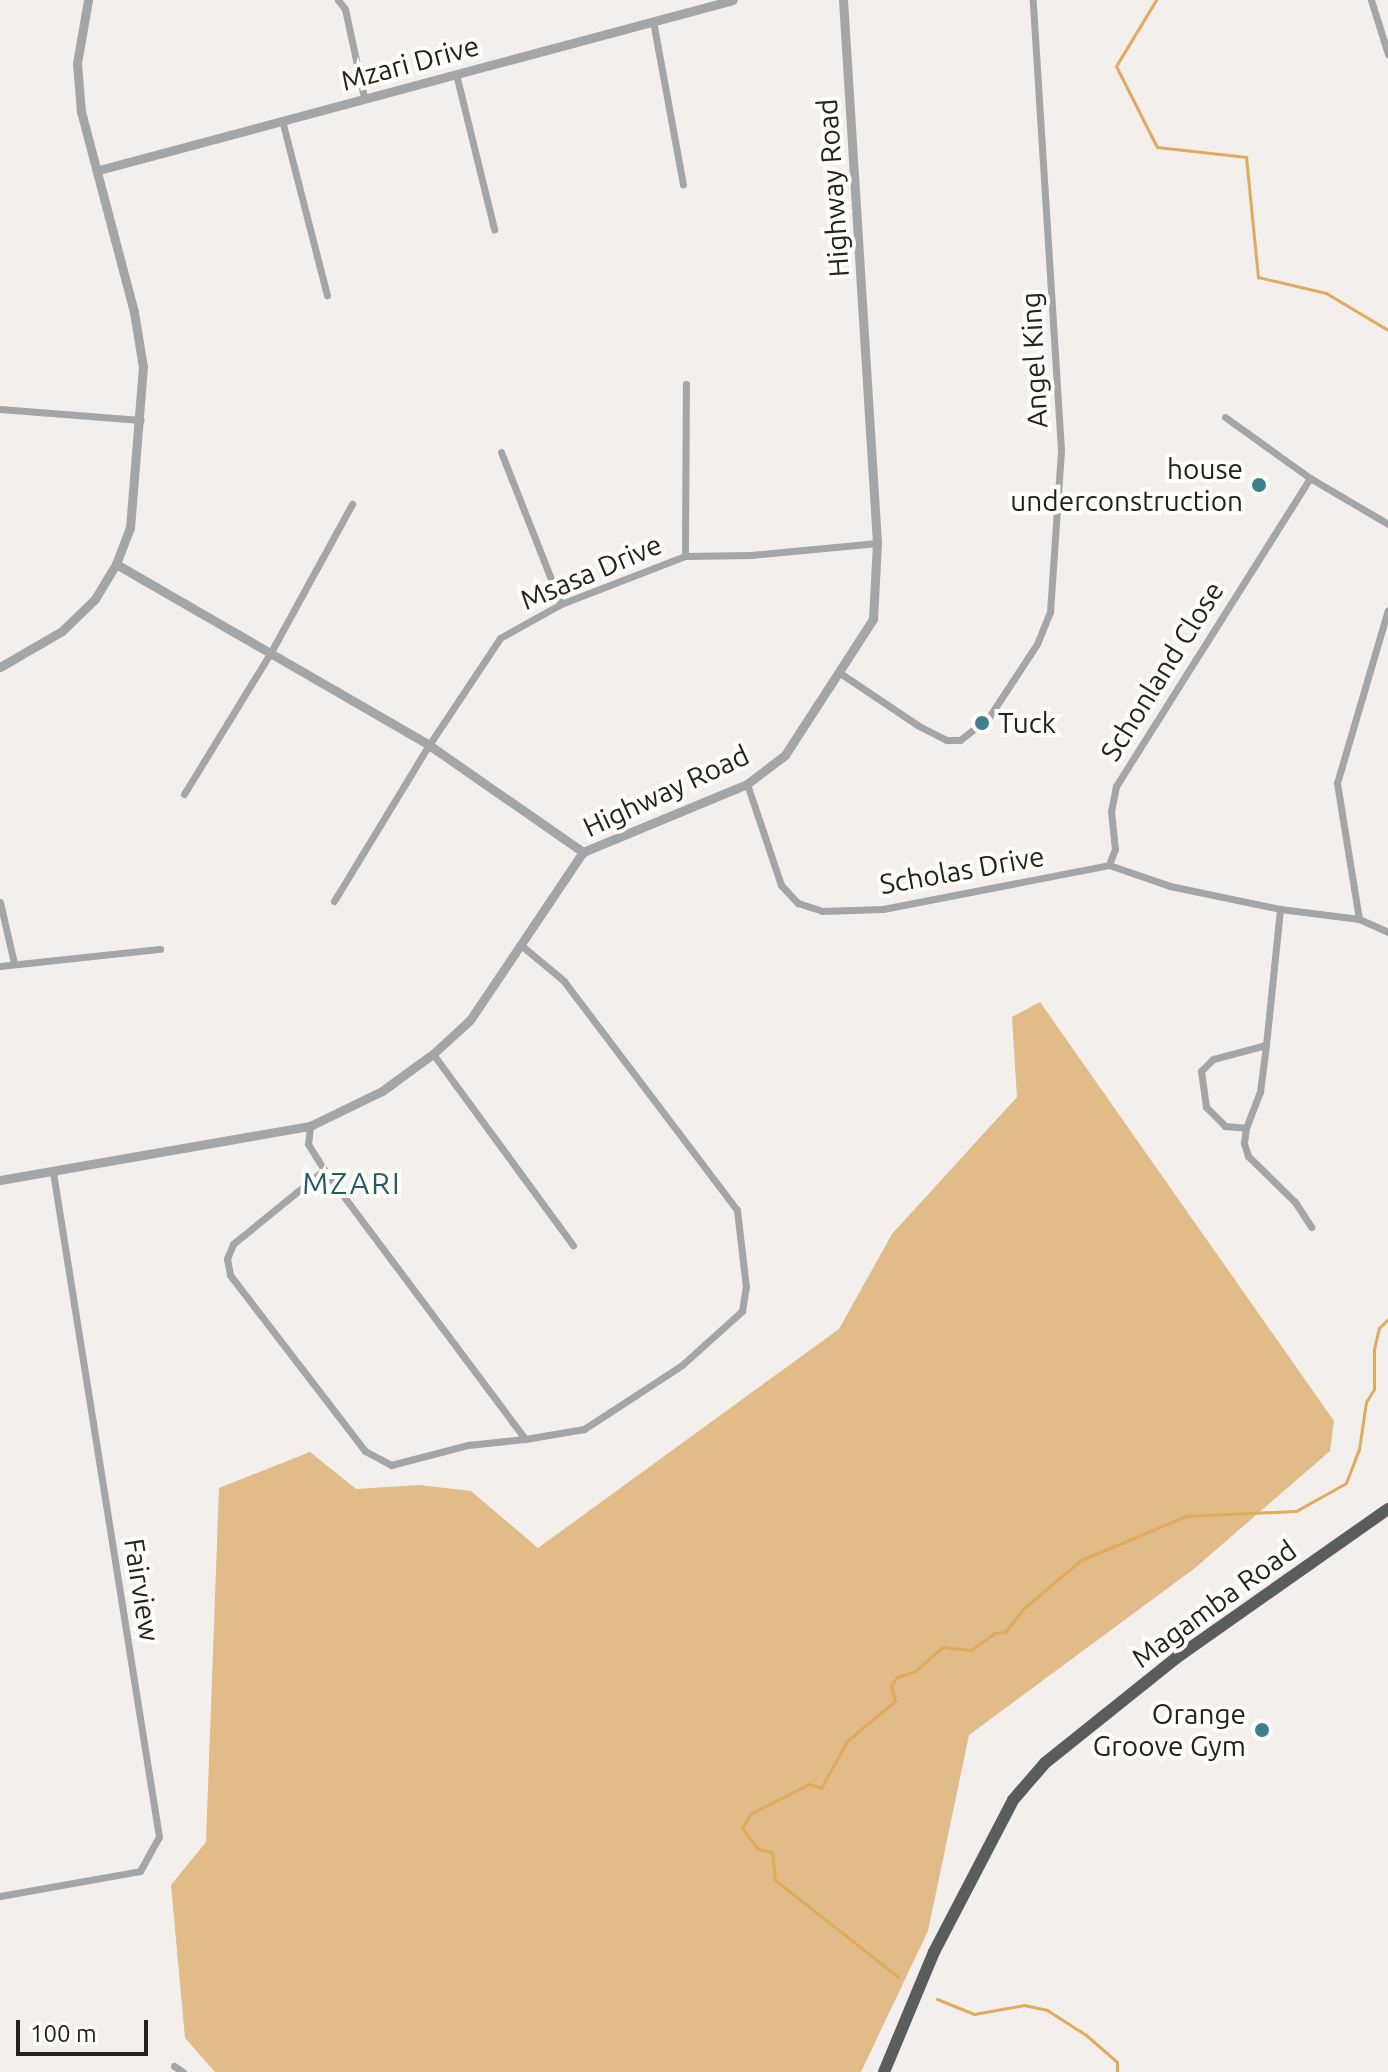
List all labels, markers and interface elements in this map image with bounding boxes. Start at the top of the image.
street label: Mzari Drive [337,28,483,98]
street label: Highway Road [810,98,856,278]
street label: Angel King [1014,291,1054,429]
place label: house underconstruction [1010,452,1243,518]
marker: house underconstruction [1250,476,1268,494]
street label: Msasa Drive [515,527,667,617]
street label: Schonland Close [1093,575,1231,767]
place label: Tuck [998,706,1056,740]
marker: Tuck [973,714,991,732]
street label: Highway Road [578,738,754,844]
street label: Scholas Drive [877,839,1047,901]
district label: MZARI [302,1165,402,1201]
street label: Magamba Road [1125,1533,1303,1675]
street label: Fairview [117,1536,167,1644]
place label: Orange Groove Gym [1093,1697,1246,1763]
marker: Orange Groove Gym [1253,1721,1271,1739]
scale bar [20,2004,152,2054]
text: 100 m [30,2020,97,2047]

